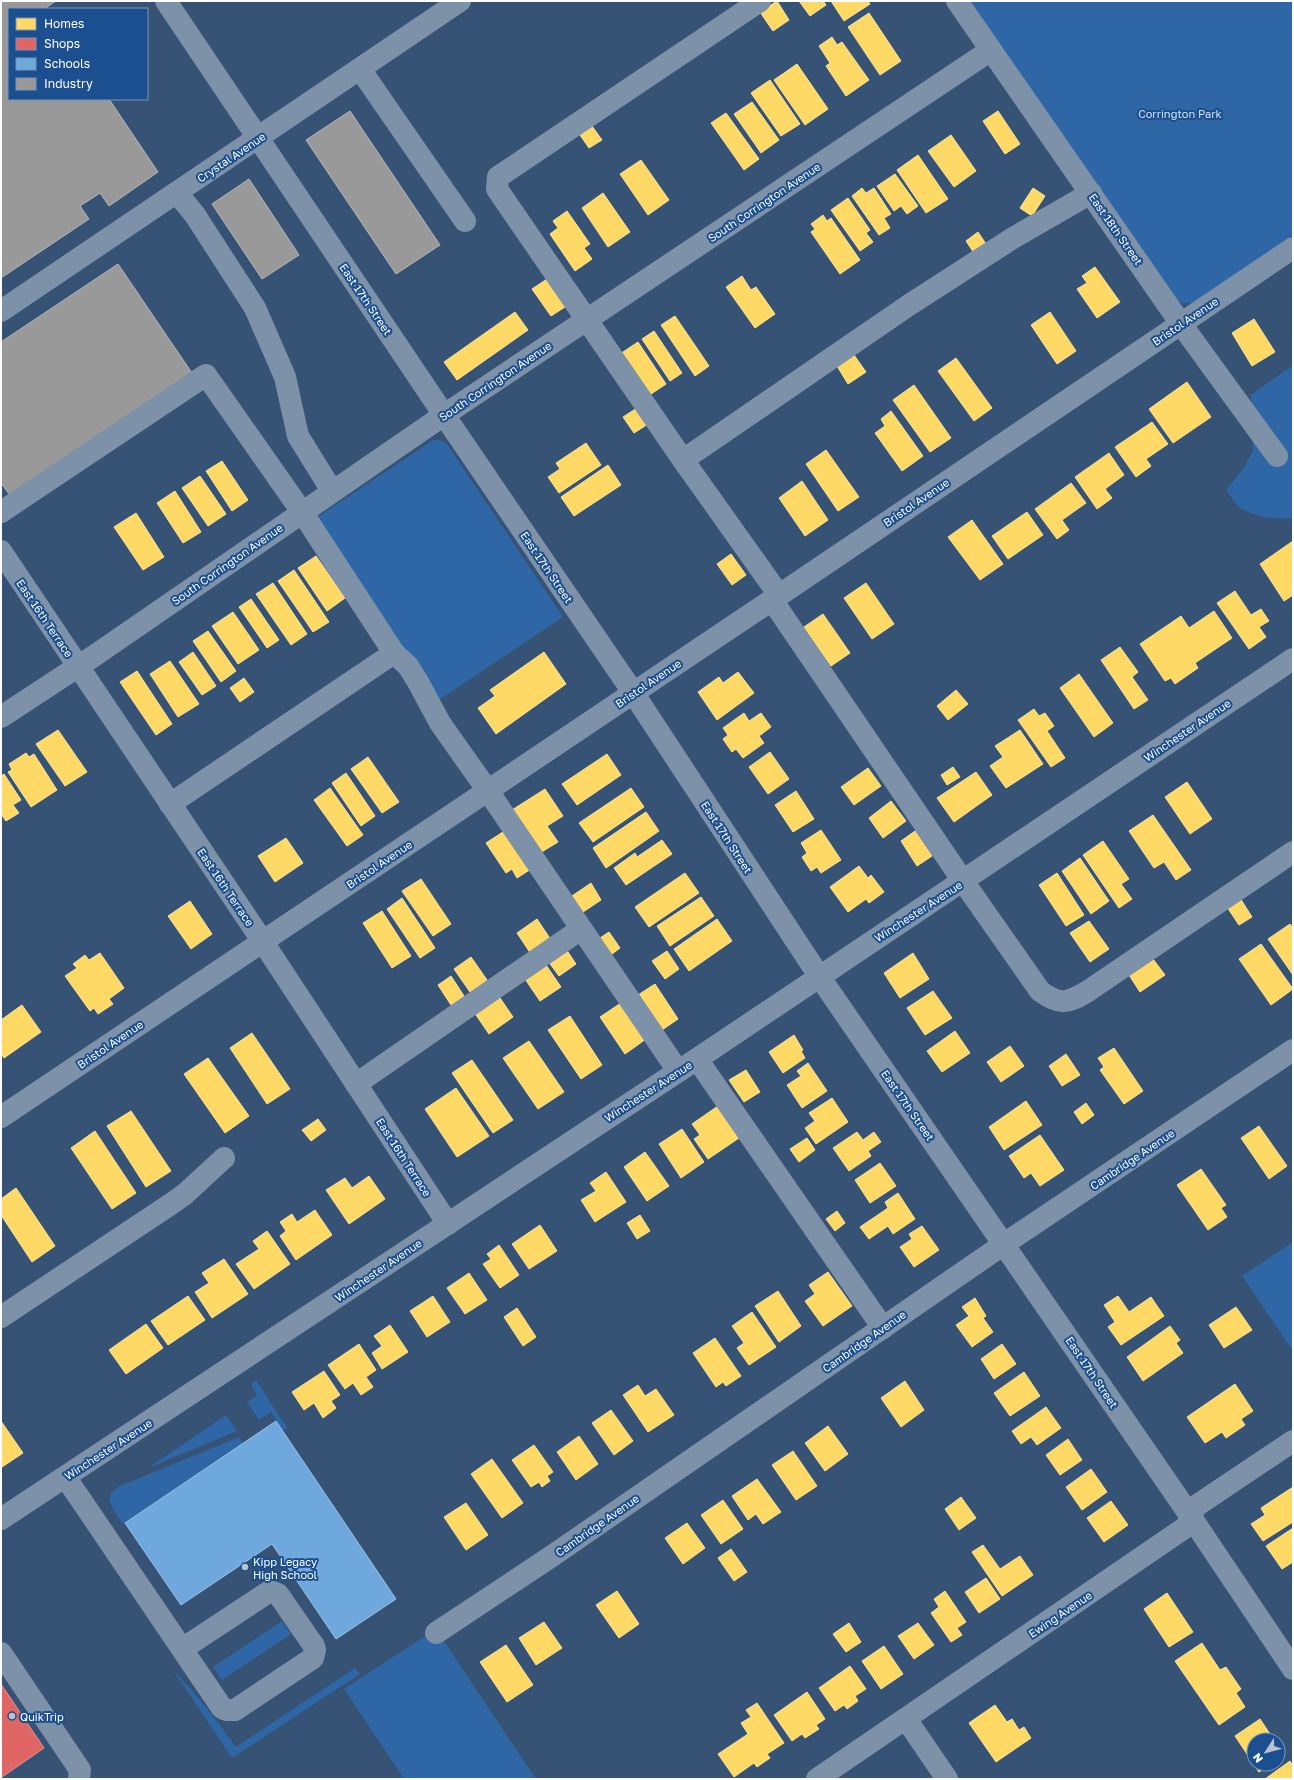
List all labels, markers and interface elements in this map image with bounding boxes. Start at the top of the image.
legend [8,8,148,100]
text: Homes [44,16,84,31]
text: Shops [44,36,80,51]
text: Schools [44,56,90,71]
text: Industry [44,76,93,91]
park label: Corrington Park [1138,107,1222,120]
street label: Crystal Avenue [194,129,268,185]
street label: South Corrington Avenue [705,160,823,244]
street label: East 18th Street [1086,191,1146,267]
street label: East 17th Street [337,261,395,337]
street label: Bristol Avenue [1150,294,1220,348]
street label: South Corrington Avenue [436,339,554,423]
street label: Bristol Avenue [881,475,951,529]
street label: South Corrington Avenue [169,521,285,607]
street label: East 17th Street [518,529,576,605]
street label: East 16th Terrace [14,577,76,659]
street label: Bristol Avenue [613,656,683,710]
street label: Winchester Avenue [1141,696,1233,764]
street label: East 17th Street [699,798,755,876]
street label: Bristol Avenue [344,837,414,891]
street label: East 16th Terrace [195,846,257,928]
street label: Winchester Avenue [872,878,964,944]
street label: Bristol Avenue [75,1017,145,1071]
street label: Winchester Avenue [602,1058,694,1124]
street label: East 17th Street [879,1067,937,1143]
street label: East 16th Terrace [374,1115,434,1199]
street label: Cambridge Avenue [1087,1126,1177,1192]
street label: Winchester Avenue [332,1236,424,1304]
street label: Cambridge Avenue [820,1307,908,1375]
street label: East 17th Street [1063,1334,1121,1410]
street label: Winchester Avenue [62,1416,154,1482]
street label: Cambridge Avenue [553,1491,641,1559]
place label: Kipp Legacy High School [253,1555,318,1581]
marker: Kipp Legacy High School [240,1562,250,1572]
street label: Ewing Avenue [1026,1588,1094,1640]
place label: QuikTrip [20,1710,64,1723]
marker: QuikTrip [7,1711,17,1721]
north arrow [1246,1732,1286,1772]
text: N [1250,1751,1265,1765]

